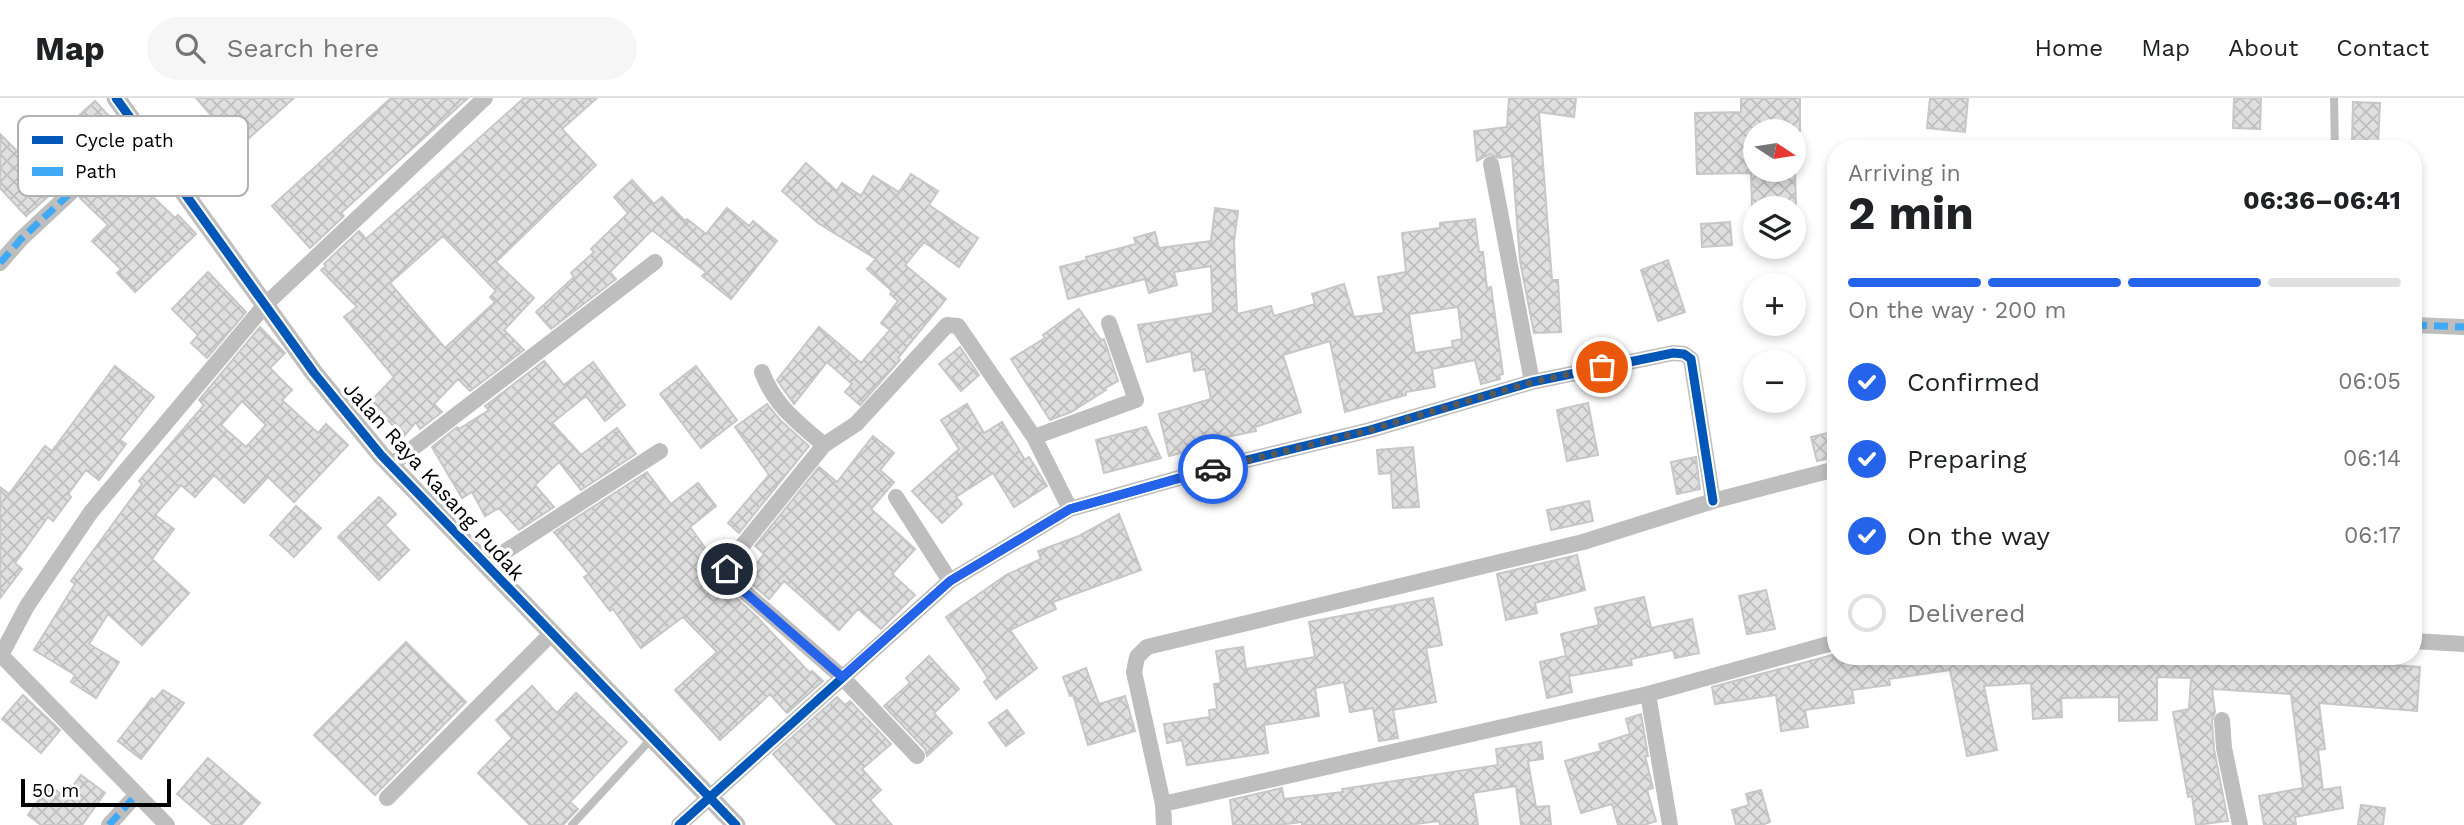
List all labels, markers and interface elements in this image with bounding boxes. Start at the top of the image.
search box [147,17,637,80]
text: Map [35,29,105,68]
icon: search [171,29,209,67]
text: Search here [227,33,379,63]
text: Home [2035,34,2103,62]
text: Map [2141,34,2190,62]
text: About [2228,34,2298,62]
text: Contact [2336,34,2429,62]
legend [18,116,248,196]
north arrow [1743,119,1806,182]
map controls [1743,119,1806,413]
text: Cycle path [75,129,174,152]
text: Path [75,160,117,183]
text: Arriving in [1848,160,1961,187]
text: 06:36–06:41 [2243,185,2401,215]
text: 2 min [1848,186,1974,240]
button: layers [1743,196,1806,259]
button: + [1743,273,1806,336]
text: On the way · 200 m [1848,297,2066,324]
pin [1572,337,1632,397]
icon: bag [1583,348,1621,386]
button: − [1743,350,1806,413]
icon: check [1848,363,1886,401]
text: Confirmed [1907,367,2040,397]
text: 06:05 [2338,368,2401,395]
street label: Jalan Raya Kasang Pudak [339,376,530,585]
courier [1178,434,1248,504]
icon: check [1848,440,1886,478]
text: Preparing [1907,444,2027,474]
text: 06:14 [2343,445,2401,472]
icon: car [1194,450,1232,488]
icon: check [1848,517,1886,555]
text: On the way [1907,521,2050,551]
text: 06:17 [2344,522,2401,549]
pin [697,539,757,599]
icon: home [708,550,746,588]
text: Delivered [1907,598,2026,628]
scale bar [21,776,172,808]
text: 50 m [32,779,79,802]

